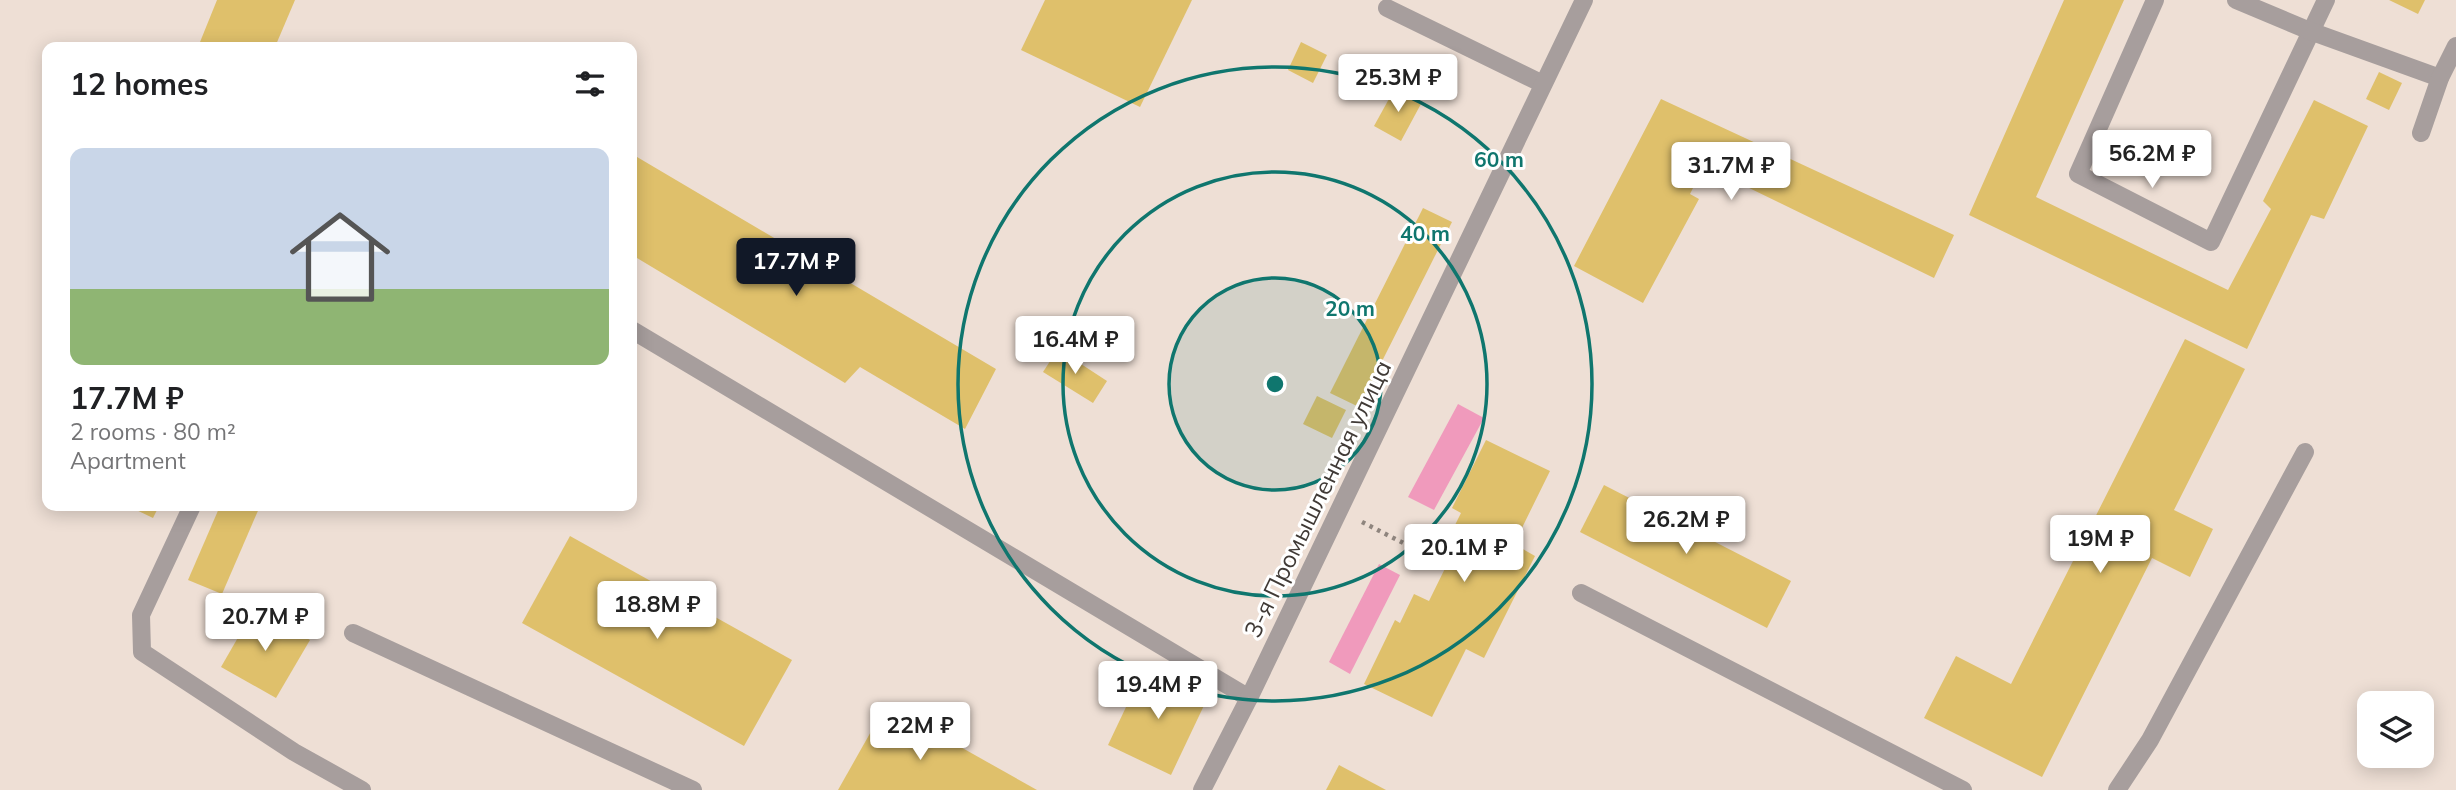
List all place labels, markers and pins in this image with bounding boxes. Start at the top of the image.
pin: 25.3M ₽ [1333,54,1463,114]
pin: 56.2M ₽ [2087,130,2217,190]
pin: 31.7M ₽ [1666,142,1796,202]
pin: 17.7M ₽ [731,238,861,298]
pin: 16.4M ₽ [1010,316,1140,376]
centre of rings [1263,372,1287,396]
pin: 26.2M ₽ [1621,496,1751,556]
pin: 19M ₽ [2051,516,2149,575]
pin: 20.1M ₽ [1399,524,1529,584]
pin: 18.8M ₽ [592,582,722,641]
pin: 20.7M ₽ [200,594,330,653]
pin: 19.4M ₽ [1093,662,1223,721]
pin: 22M ₽ [871,702,969,762]

